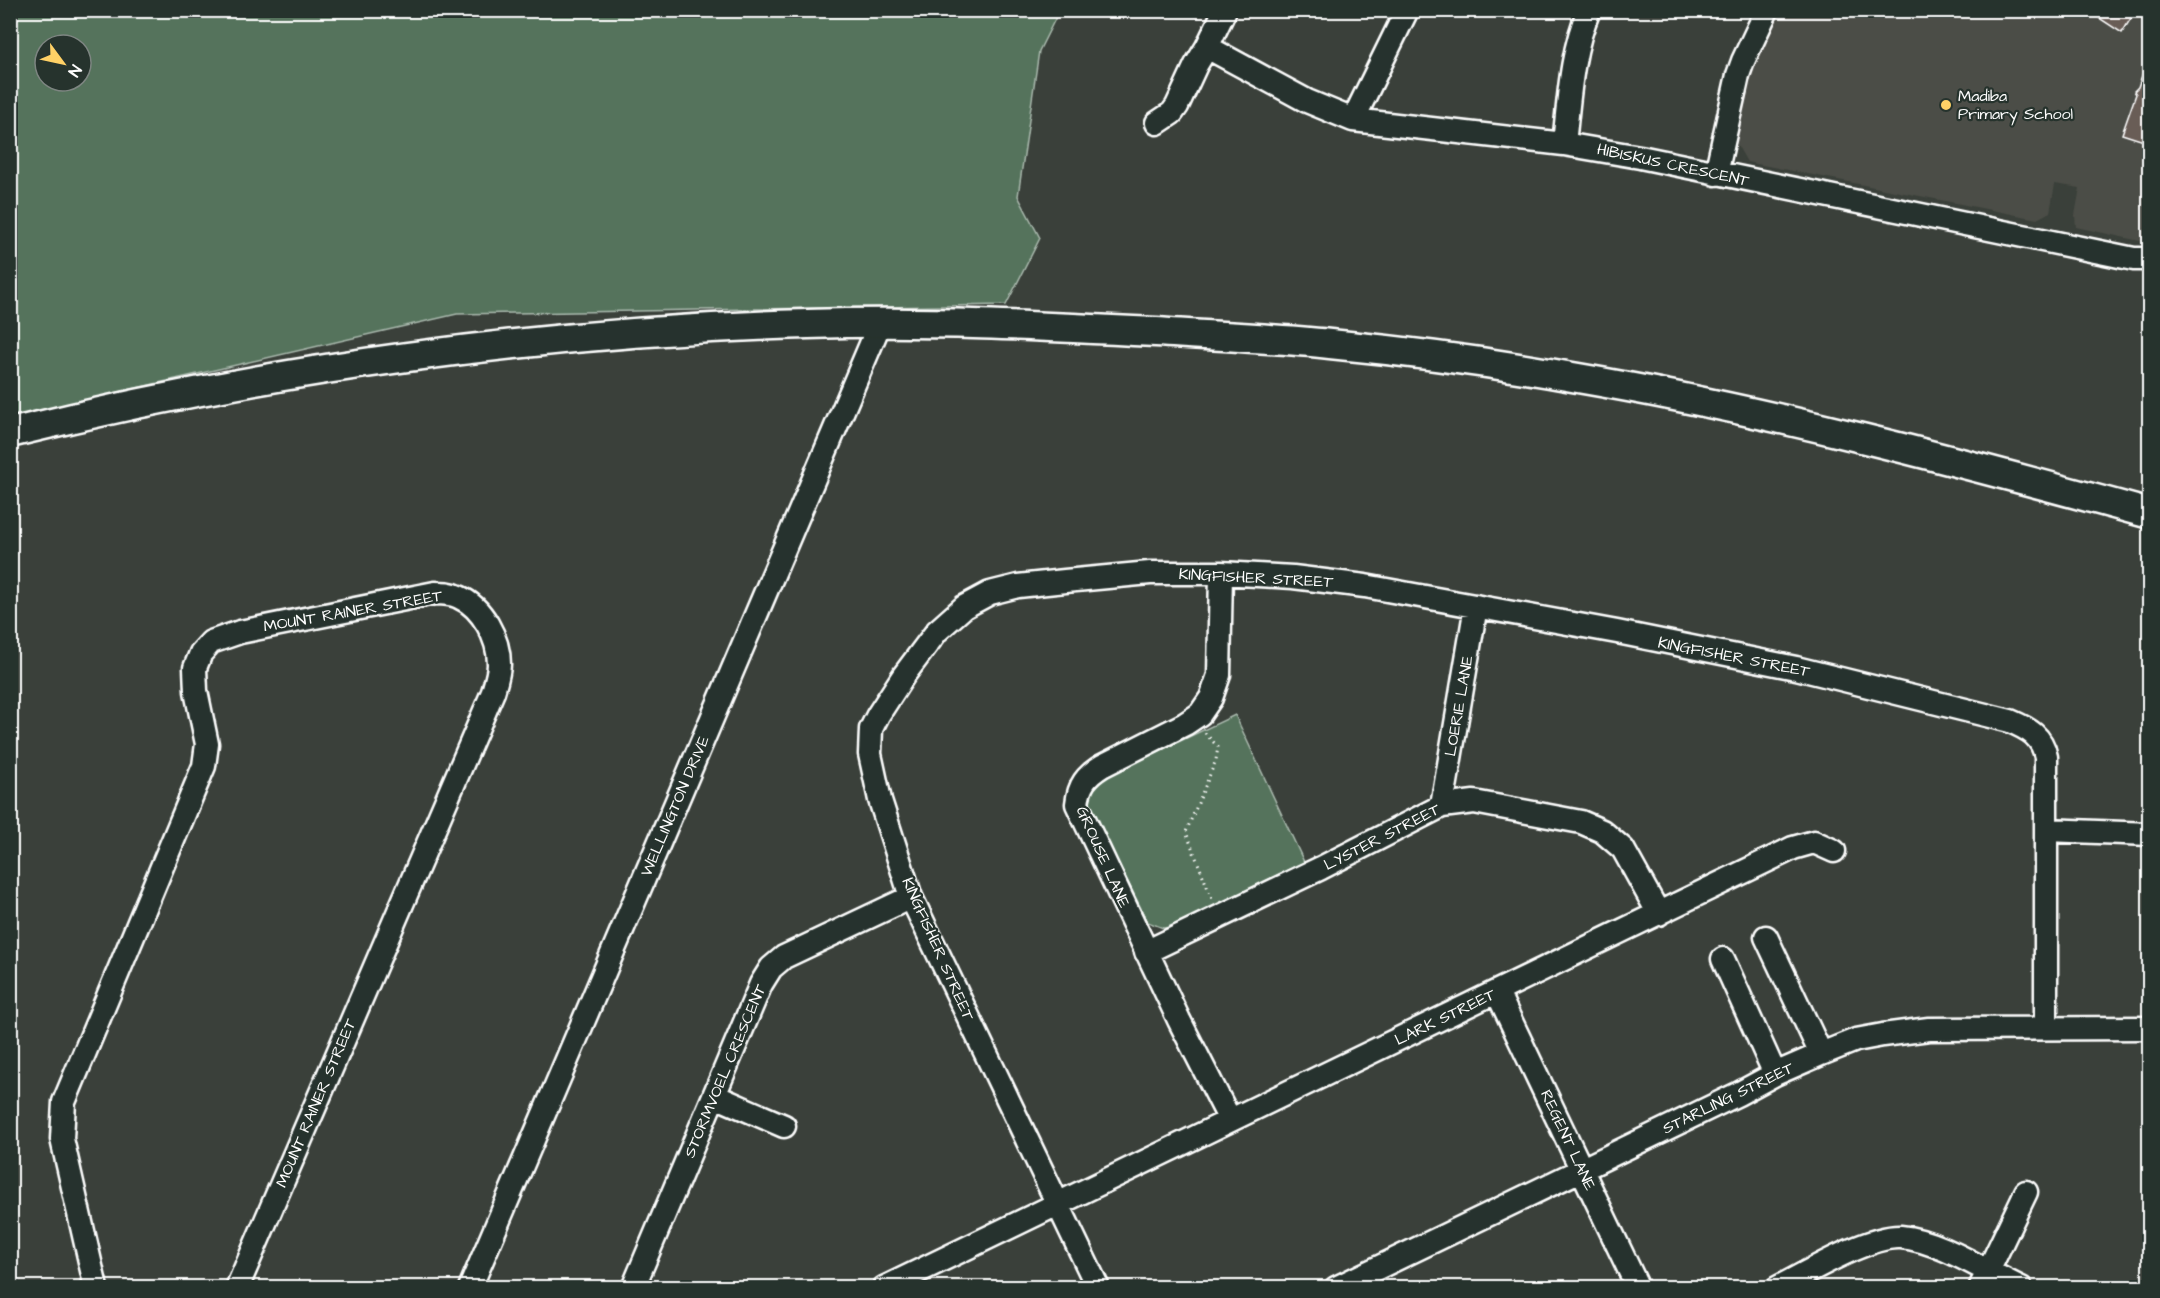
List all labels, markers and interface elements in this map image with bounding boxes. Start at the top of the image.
north arrow [33,33,93,93]
text: N [63,60,87,81]
place label: Madiba Primary School [1958,85,2073,126]
marker: Madiba Primary School [1939,98,1953,112]
street label: HIBISKUS CRESCENT [1595,138,1751,192]
street label: KINGFISHER STREET [1178,563,1334,593]
street label: MOUNT RAINER STREET [262,584,444,638]
street label: KINGFISHER STREET [1656,631,1812,683]
street label: LOERIE LANE [1439,653,1479,758]
street label: WELLINGTON DRIVE [635,732,715,880]
street label: LYSTER STREET [1320,798,1444,876]
street label: GROUSE LANE [1071,803,1135,912]
street label: KINGFISHER STREET [897,874,979,1024]
street label: STORMVOEL CRESCENT [678,981,772,1161]
street label: LARK STREET [1391,983,1499,1051]
street label: MOUNT RAINER STREET [270,1015,362,1191]
street label: STARLING STREET [1659,1057,1797,1139]
street label: REGENT LANE [1535,1086,1601,1194]

